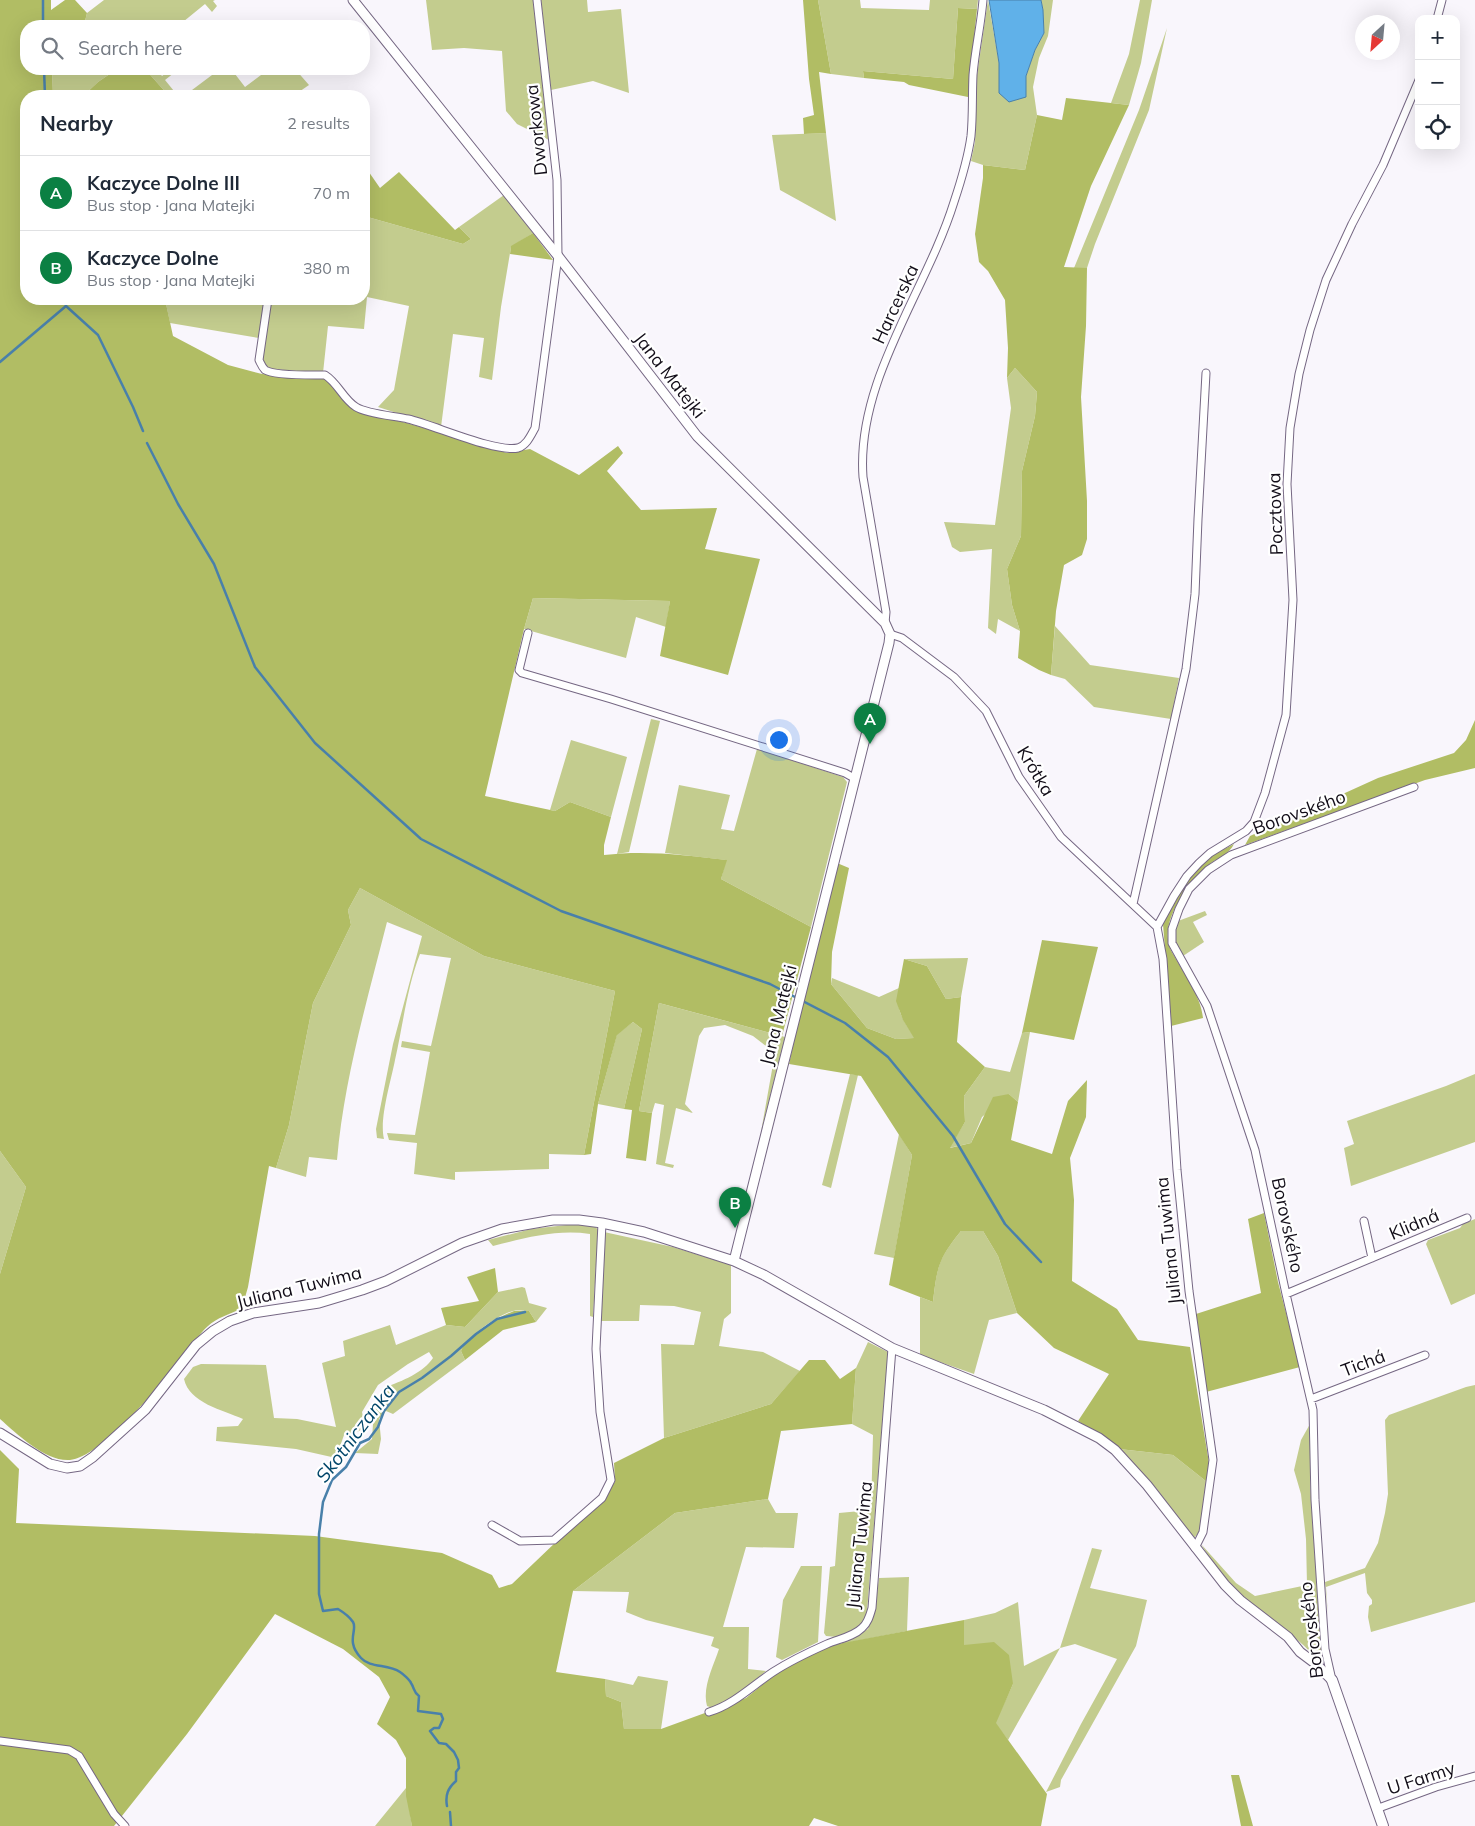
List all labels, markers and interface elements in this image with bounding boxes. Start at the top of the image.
north arrow [1355,15,1400,60]
map controls [1415,15,1460,150]
button: + [1415,15,1460,60]
search box [20,20,370,75]
icon: search [38,34,66,62]
text: Search here [78,36,182,60]
button: − [1415,60,1460,105]
street label: Dworkowa [520,83,552,177]
button: locate [1415,105,1460,150]
text: Nearby [40,110,113,136]
text: 2 results [287,113,350,133]
text: Kaczyce Dolne III [87,171,240,195]
text: A [50,183,62,203]
text: 70 m [313,183,350,203]
text: Bus stop · Jana Matejki [87,195,255,215]
text: Kaczyce Dolne [87,246,219,270]
text: B [50,258,62,278]
text: 380 m [303,258,350,278]
street label: Harcerska [867,261,923,347]
text: Bus stop · Jana Matejki [87,270,255,290]
street label: Jana Matejki [629,327,711,423]
street label: Pocztowa [1262,472,1288,556]
pin: A [854,703,886,744]
your location [766,727,792,753]
street label: Krótka [1012,742,1060,800]
street label: Borovského [1249,785,1349,839]
street label: Jana Matejki [754,962,802,1068]
street label: Borovského [1267,1175,1309,1275]
street label: Juliana Tuwima [1150,1176,1186,1306]
pin: B [719,1187,751,1228]
street label: Klidná [1386,1203,1442,1245]
street label: Juliana Tuwima [234,1260,364,1314]
street label: Tichá [1338,1344,1388,1382]
water label: Skotniczanka [310,1379,400,1487]
street label: Juliana Tuwima [841,1480,877,1610]
street label: Borovského [1294,1580,1328,1680]
street label: U Farmy [1384,1756,1458,1800]

